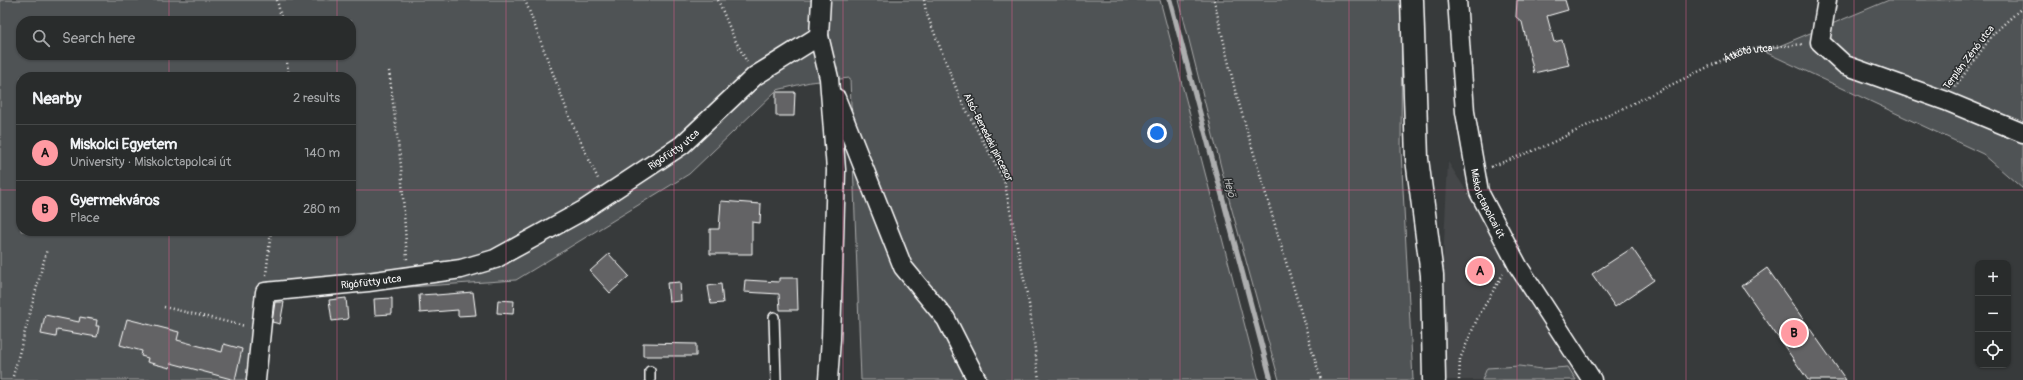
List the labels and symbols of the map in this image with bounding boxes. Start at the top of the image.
street label: Terplán Zénó utca [1941,23,1997,92]
street label: Átkötő utca [1721,42,1773,66]
street label: Alsó-Benedeki pincesor [961,91,1016,184]
your location [1147,123,1167,143]
street label: Rigófütty utca [646,127,702,173]
street label: Miskolctapolcai út [1468,168,1508,241]
water label: Hejő [1221,176,1239,200]
pin: A [1467,256,1493,286]
street label: Rigófütty utca [340,272,402,292]
pin: B [1781,318,1807,348]

